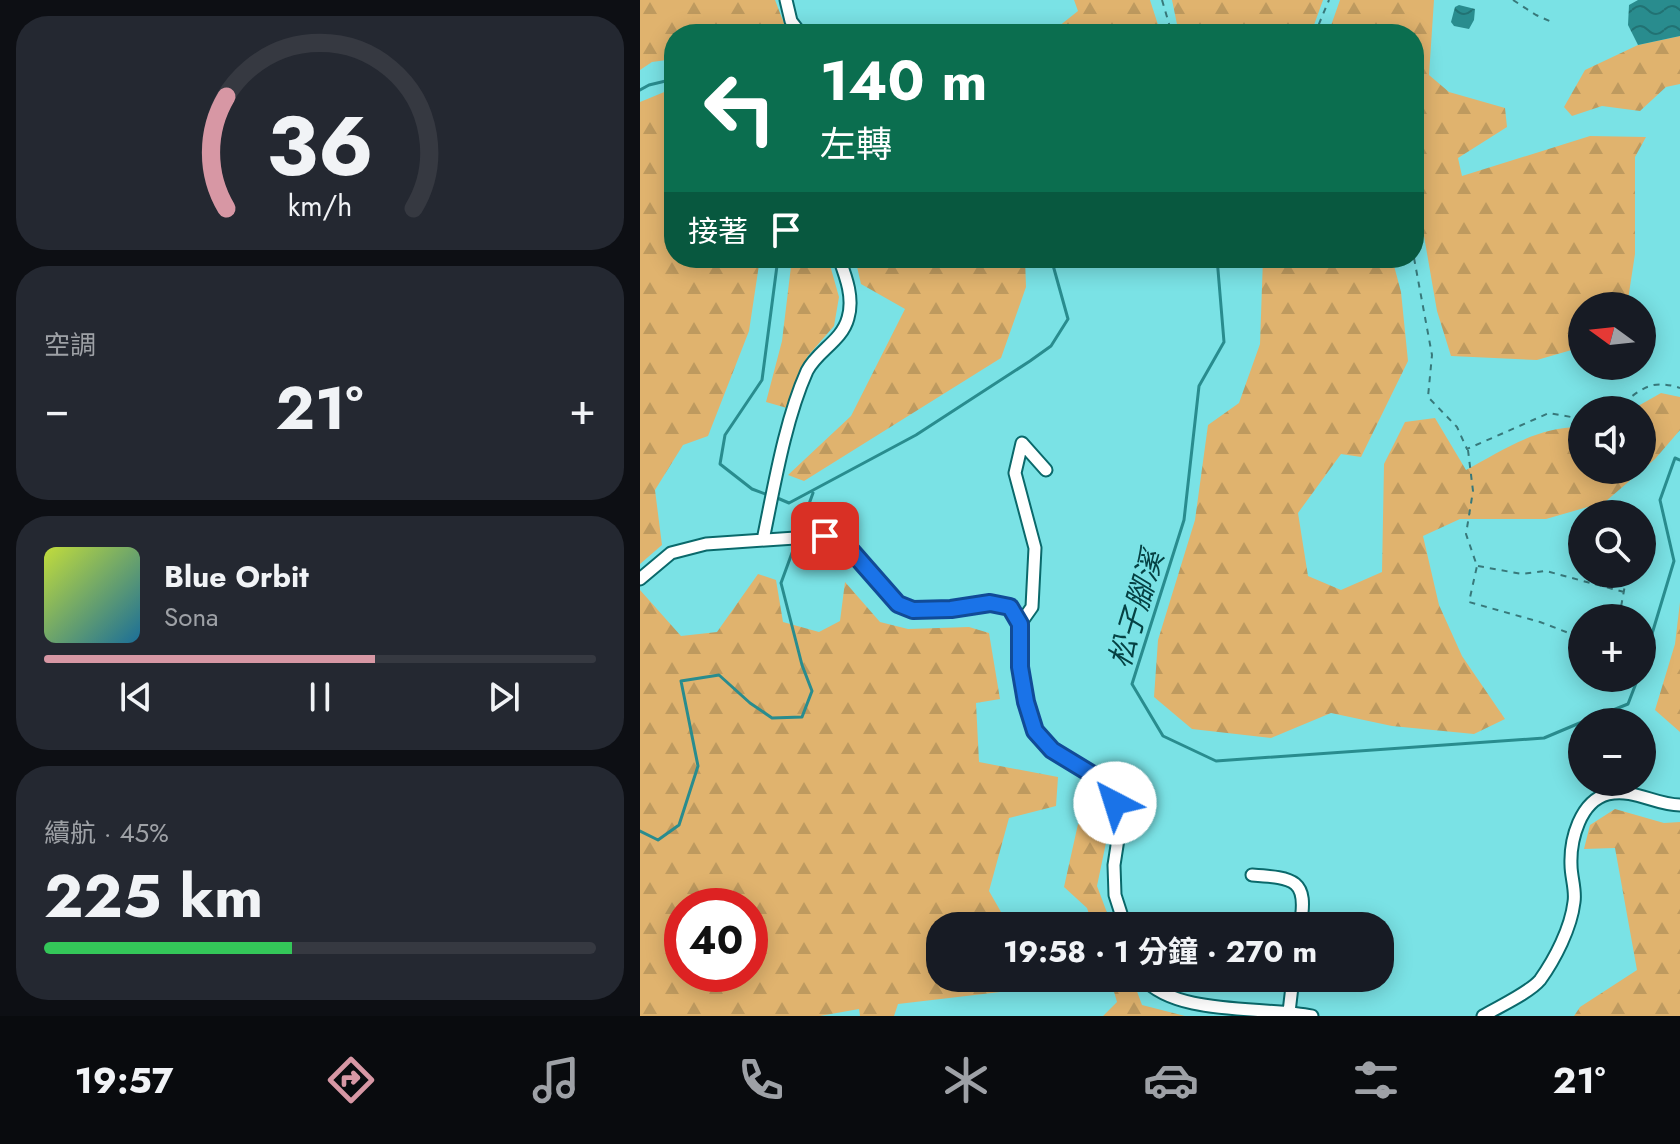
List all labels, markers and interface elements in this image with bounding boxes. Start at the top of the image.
text: 140 m [820,40,987,121]
icon: left [688,56,792,160]
text: 36 [266,86,374,206]
text: 左轉 [820,118,892,170]
text: km/h [288,185,352,227]
icon: arrive [764,208,808,252]
text: 接著 [688,210,748,253]
north arrow [1568,292,1656,380]
map controls [1568,292,1656,796]
text: 空調 [44,326,96,364]
text: 21° [276,365,363,452]
text: − [44,377,70,441]
text: + [569,377,596,441]
button: sound [1568,396,1656,484]
button: search [1568,500,1656,588]
pin [791,502,859,570]
icon: arrive [803,514,847,558]
water label: 松子腳溪 [1098,542,1175,673]
text: Blue Orbit [164,555,309,598]
text: Sona [164,598,219,636]
button: + [1568,604,1656,692]
icon: previous [114,675,158,719]
icon: pause [298,675,342,719]
icon: next [482,675,526,719]
button: − [1568,708,1656,796]
position arrow [1073,761,1157,845]
text: 續航 · 45% [44,814,169,852]
text: 225 km [44,853,263,940]
speed limit sign: 40 [664,888,768,992]
text: 19:58 · 1 分鐘 · 270 m [1003,930,1317,973]
icon: directions [323,1052,379,1108]
icon: music [528,1052,584,1108]
icon: phone [733,1052,789,1108]
icon: climate [938,1052,994,1108]
icon: car [1143,1052,1199,1108]
icon: filters [1348,1052,1404,1108]
text: 19:57 [75,1054,173,1106]
text: 21° [1553,1054,1605,1106]

